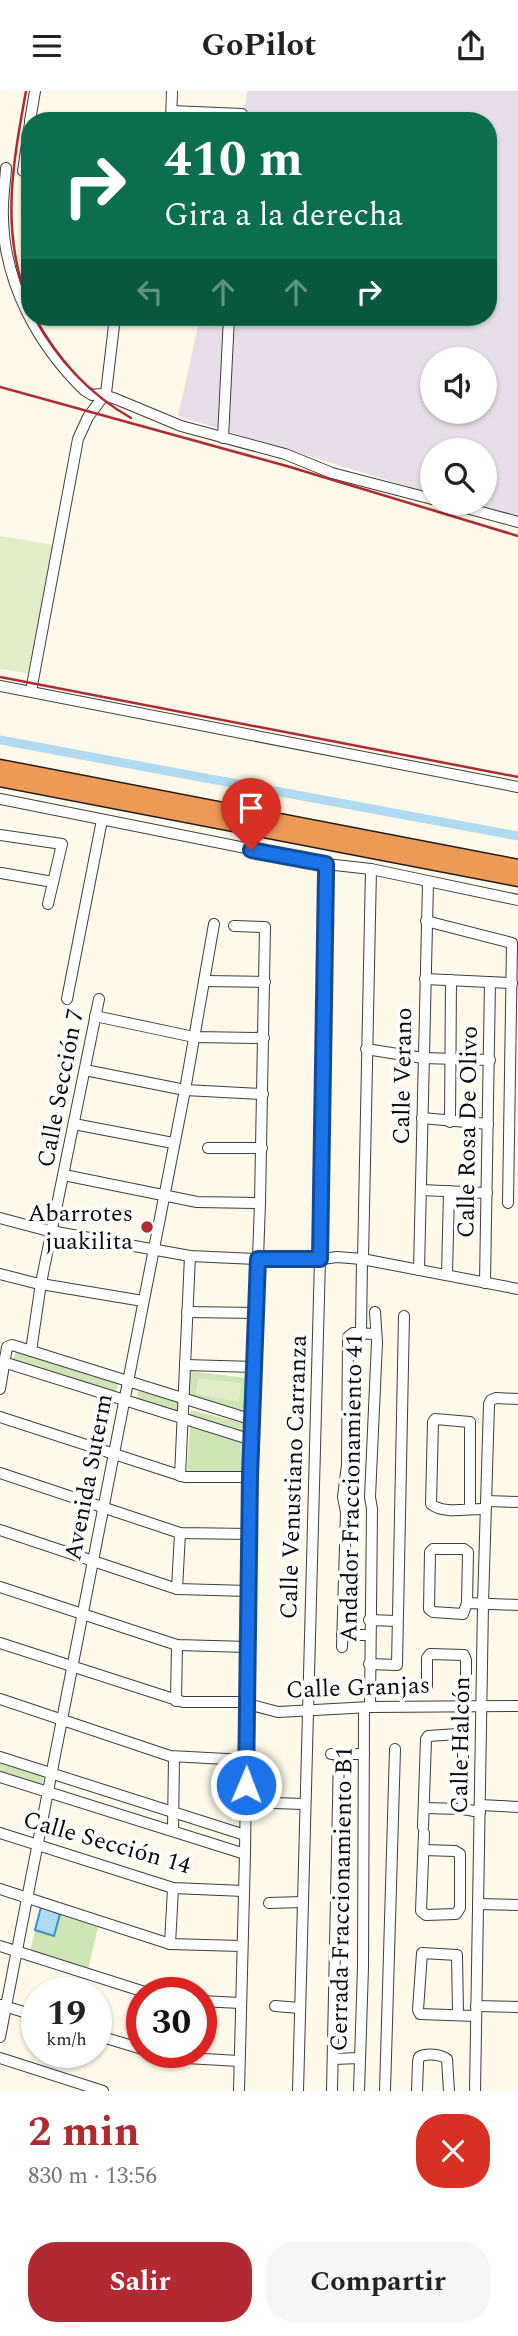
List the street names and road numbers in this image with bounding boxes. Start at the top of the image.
street label: Calle Sección 7 [28,1006,94,1171]
street label: Calle Verano [384,1007,422,1145]
street label: Calle Rosa De Olivo [448,1026,488,1238]
street label: Andador Fraccionamiento 41 [331,1333,373,1643]
street label: Calle Venustiano Carranza [271,1334,317,1620]
street label: Avenida Suterm [55,1391,123,1564]
street label: Calle Granjas [285,1667,431,1709]
street label: Calle Halcón [442,1676,480,1814]
street label: Cerrada Fraccionamiento B1 [321,1746,363,2052]
street label: Calle Sección 14 [19,1802,195,1884]

